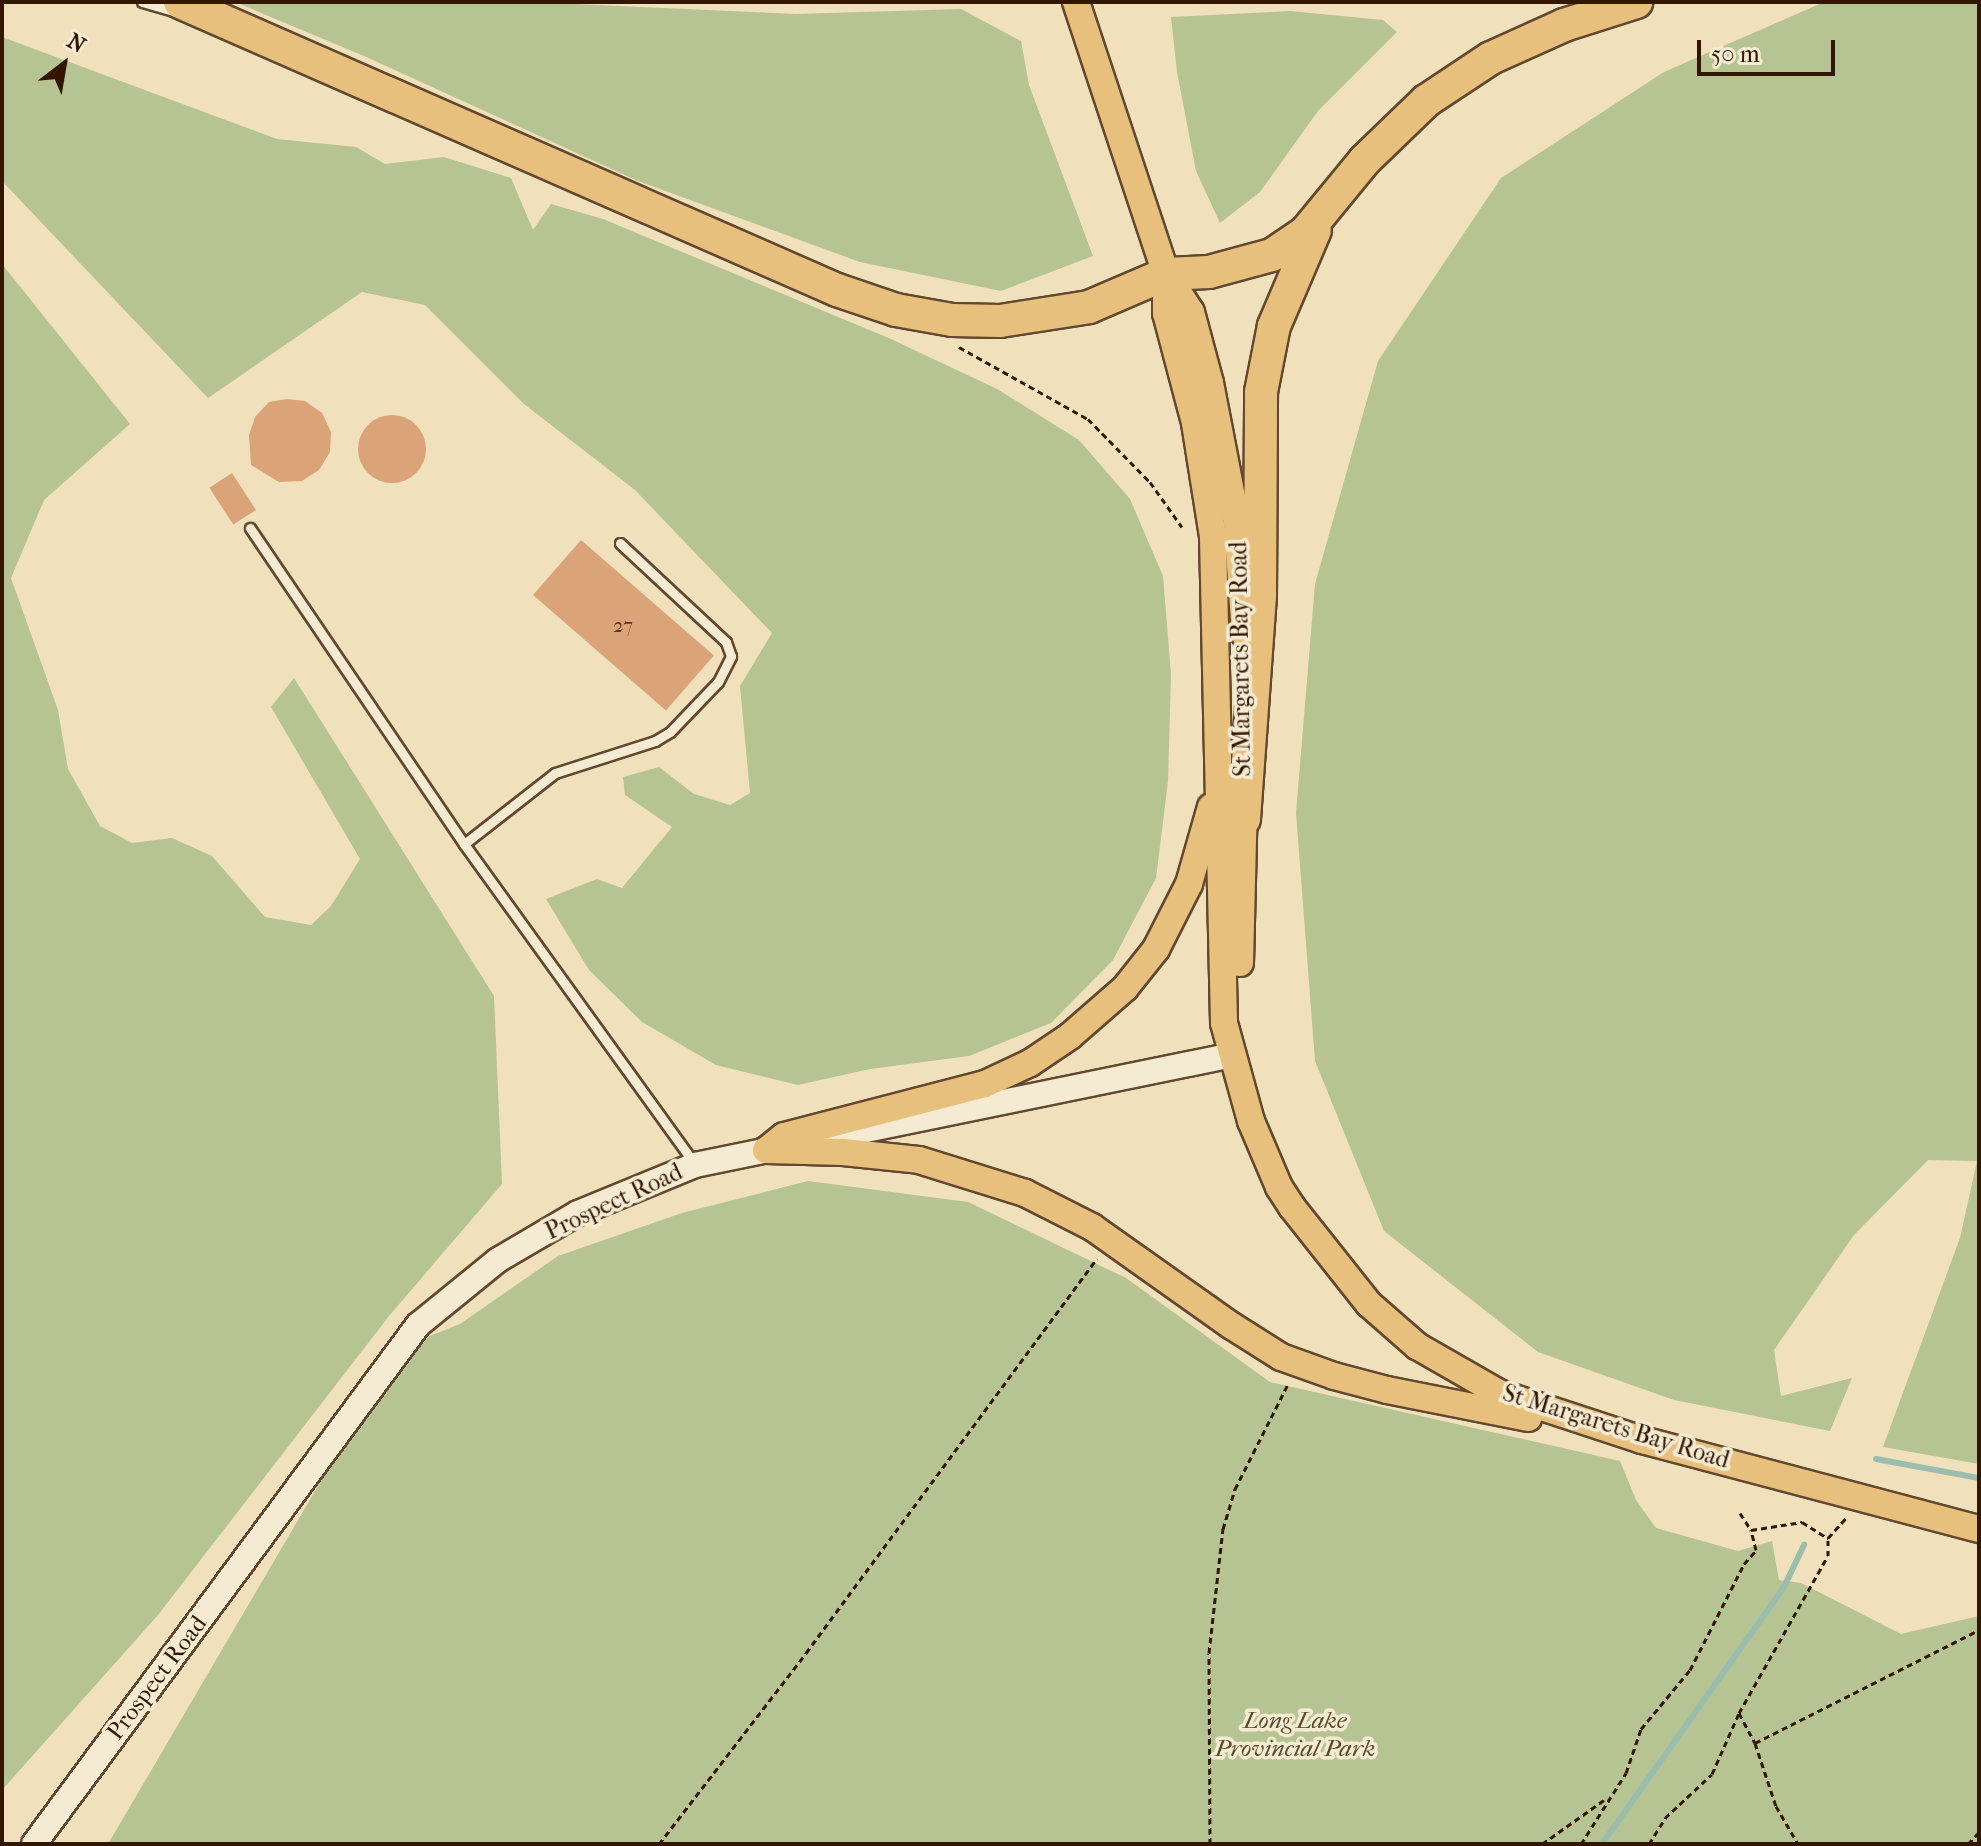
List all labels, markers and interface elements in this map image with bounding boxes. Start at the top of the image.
north arrow [24,24,104,104]
scale bar [1701,24,1839,74]
text: N [63,28,90,59]
text: 50 m [1711,40,1760,68]
street label: St Margarets Bay Road [1225,541,1257,777]
house number: 27 [613,613,633,637]
street label: Prospect Road [541,1158,687,1246]
street label: St Margarets Bay Road [1499,1379,1733,1475]
street label: Prospect Road [101,1610,213,1746]
park label: Long Lake Provincial Park [1215,1707,1375,1763]

